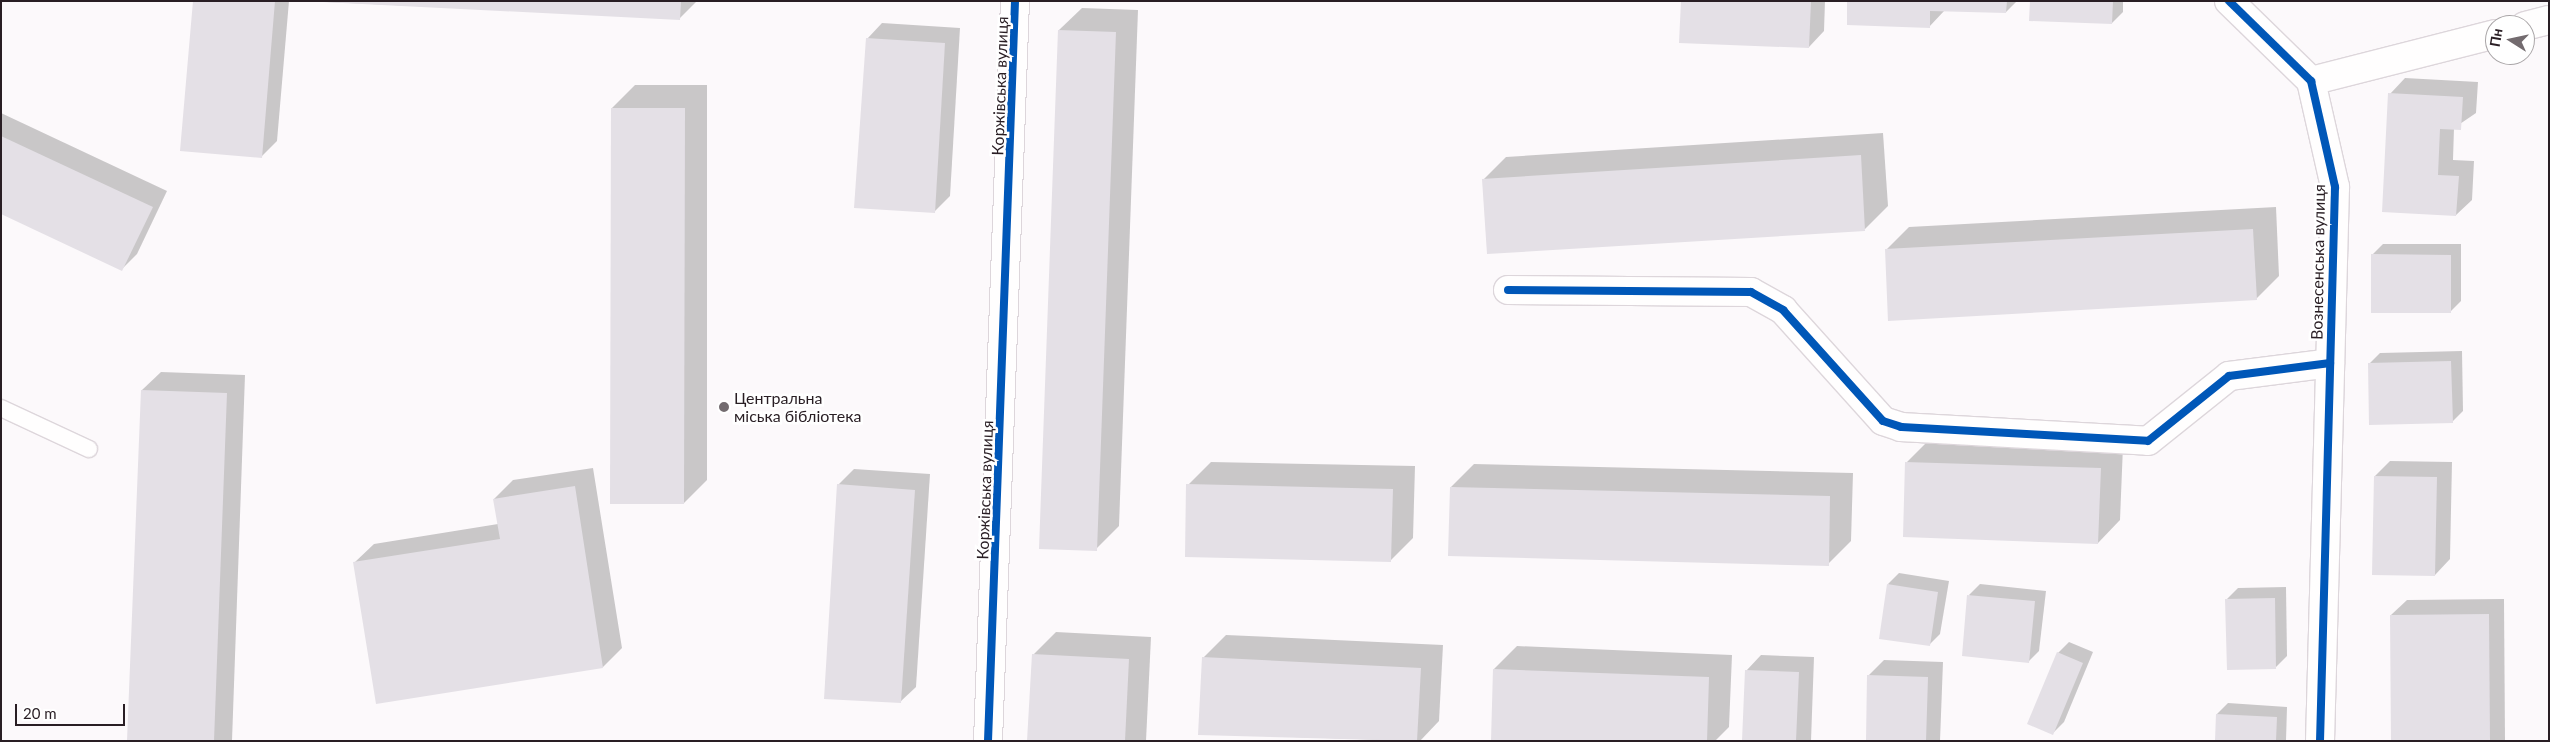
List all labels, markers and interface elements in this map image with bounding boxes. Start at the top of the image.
north arrow [2485,15,2535,65]
street label: Коржівська вулиця [988,16,1012,156]
text: Пн [2486,27,2506,48]
street label: Вознесенська вулиця [2307,184,2329,340]
place label: Центральна міська бібліотека [734,388,861,426]
marker: Центральна міська бібліотека [718,401,730,413]
street label: Коржівська вулиця [973,420,997,560]
scale bar [18,694,128,726]
text: 20 m [23,704,57,722]

